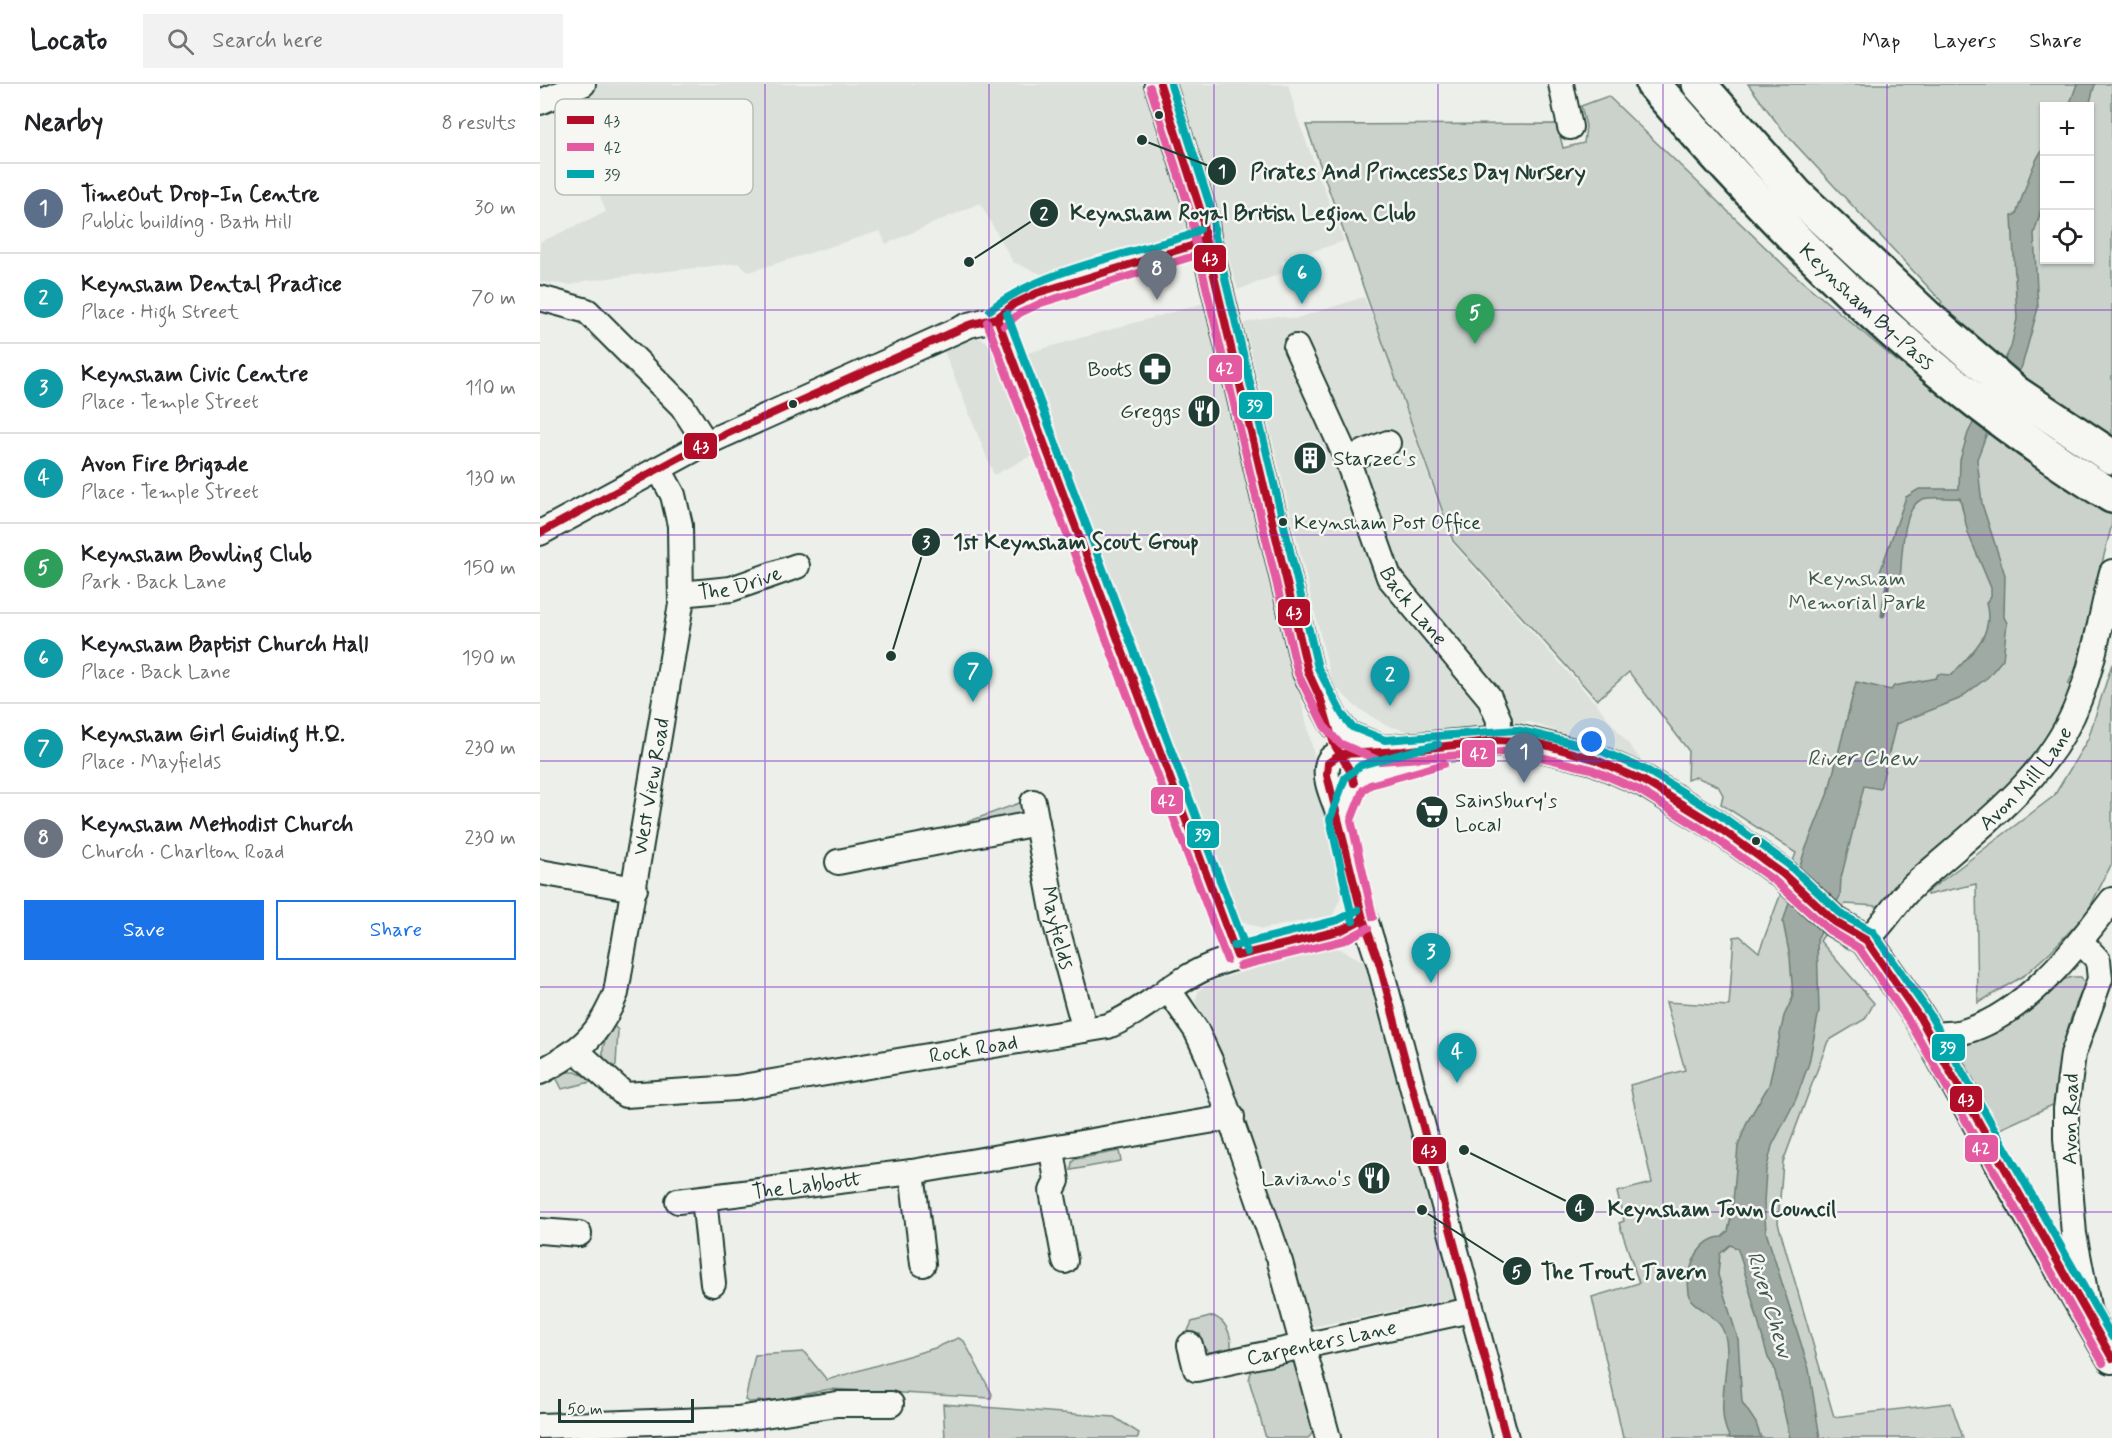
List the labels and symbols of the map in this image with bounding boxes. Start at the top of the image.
legend [555,99,753,195]
unlabelled marker [1153,109,1165,121]
text: 43 [604,111,620,132]
text: 42 [604,138,622,159]
callout: Pirates And Princesses Day Nursery [1207,151,1599,191]
text: Pirates And Princesses Day Nursery [1250,159,1586,187]
text: 1 [1218,160,1226,184]
text: 39 [604,165,621,186]
callout: Keynsham Royal British Legion Club [1029,193,1427,233]
text: Keynsham Royal British Legion Club [1070,200,1416,232]
text: 2 [1040,202,1049,226]
street label: Keynsham By-Pass [1792,237,1940,377]
line badge: 43 [1193,244,1227,273]
text: 43 [1202,249,1218,270]
pin: 8 [1138,250,1176,300]
pin: 6 [1282,254,1322,304]
pin: 5 [1456,294,1494,344]
pharmacy icon: Boots [1137,351,1173,387]
line badge: 42 [1208,354,1243,383]
place label: Boots [1088,356,1132,384]
text: 42 [1216,359,1234,380]
line badge: 39 [1238,391,1273,420]
restaurant icon: Greggs [1186,393,1222,429]
text: 39 [1247,396,1263,417]
unlabelled marker [787,398,799,410]
place label: Greggs [1120,398,1181,427]
line badge: 43 [683,432,718,460]
text: 43 [693,437,709,458]
building icon: Starzec's [1292,440,1328,476]
place label: Starzec's [1333,445,1416,473]
place label: Keynsham Post Office [1294,510,1481,537]
marker: Keynsham Post Office [1277,516,1289,528]
callout: 1st Keynsham Scout Group [911,522,1210,562]
text: 1st Keynsham Scout Group [953,529,1199,557]
text: 3 [922,531,931,555]
street label: The Drive [697,559,786,607]
street label: Back Lane [1372,563,1453,652]
park label: Keynsham Memorial Park [1788,565,1926,617]
line badge: 43 [1277,598,1311,627]
text: 43 [1286,603,1302,624]
pin: 7 [954,652,992,702]
pin: 2 [1370,656,1410,706]
street label: West View Road [626,716,677,858]
street label: Avon Mill Lane [1973,722,2079,837]
your location [1577,727,1606,756]
pin: 1 [1504,734,1544,783]
line badge: 42 [1461,739,1496,768]
text: 42 [1470,744,1488,765]
water label: River Chew [1807,745,1919,773]
line badge: 42 [1150,786,1184,815]
place label: Sainsbury's Local [1455,787,1557,839]
text: 42 [1158,791,1176,812]
supermarket icon: Sainsbury's Local [1414,794,1450,830]
line badge: 39 [1186,820,1220,849]
text: 39 [1195,825,1211,846]
unlabelled marker [1750,835,1762,847]
street label: Mayfields [1034,884,1081,973]
pin: 3 [1412,934,1450,983]
street label: Rock Road [927,1028,1020,1071]
line badge: 39 [1931,1033,1966,1062]
pin: 4 [1438,1034,1476,1083]
text: 39 [1940,1038,1956,1059]
street label: Avon Road [2056,1073,2086,1165]
line badge: 43 [1949,1085,1983,1113]
text: 43 [1958,1090,1974,1111]
line badge: 42 [1964,1134,1999,1163]
line badge: 43 [1412,1136,1447,1165]
text: 42 [1972,1139,1990,1160]
text: 43 [1421,1141,1437,1162]
restaurant icon: Laviano's [1356,1160,1392,1196]
street label: The Labbott [750,1165,865,1207]
place label: Laviano's [1261,1165,1351,1193]
callout: Keynsham Town Council [1565,1188,1849,1228]
text: Keynsham Town Council [1608,1196,1837,1224]
text: 4 [1575,1197,1586,1221]
water label: River Chew [1740,1248,1799,1363]
callout: The Trout Tavern [1502,1251,1717,1291]
text: The Trout Tavern [1541,1259,1707,1287]
text: 5 [1512,1261,1523,1285]
street label: Carpenters Lane [1244,1313,1399,1373]
scale bar [558,1396,694,1424]

